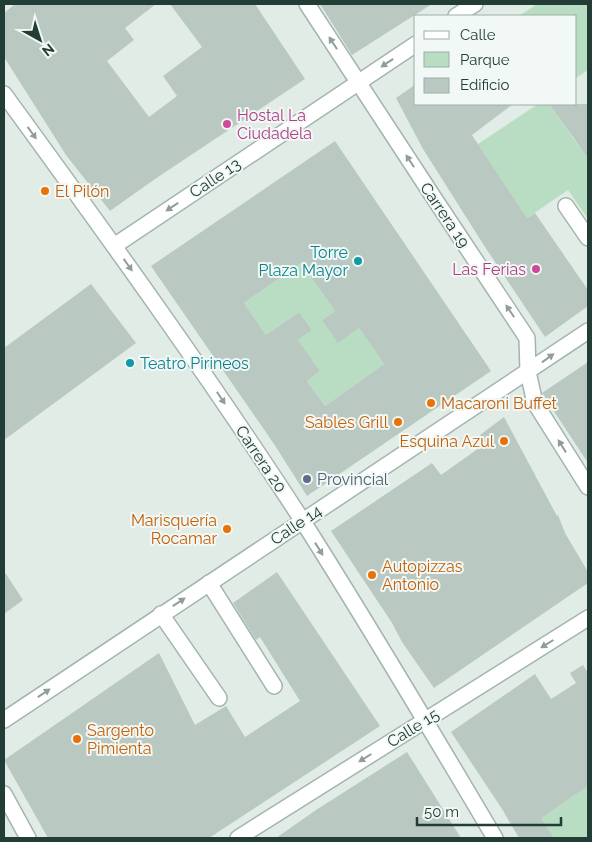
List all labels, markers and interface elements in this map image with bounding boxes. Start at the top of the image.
north arrow [15,15,65,65]
legend [414,15,577,105]
text: Calle [460,26,496,44]
one-way arrow [328,36,338,50]
text: N [39,41,57,60]
text: Parque [460,51,510,69]
one-way arrow [380,58,394,68]
text: Edificio [460,76,510,94]
place label: Hostal La Ciudadela [237,106,312,143]
marker: Hostal La Ciudadela [221,118,233,130]
one-way arrow [27,126,38,139]
street label: Calle 13 [186,154,244,202]
one-way arrow [405,155,415,168]
street label: Carrera 19 [416,179,474,251]
place label: El Pilón [55,182,109,201]
marker: El Pilón [39,185,51,197]
one-way arrow [166,202,179,212]
place label: Torre Plaza Mayor [258,243,348,280]
marker: Torre Plaza Mayor [352,255,364,267]
one-way arrow [123,258,133,272]
place label: Las Ferias [452,260,526,279]
marker: Las Ferias [530,263,542,275]
one-way arrow [505,304,514,318]
one-way arrow [541,352,554,363]
place label: Teatro Pirineos [140,354,249,373]
marker: Teatro Pirineos [124,357,136,369]
one-way arrow [216,392,226,405]
place label: Macaroni Buffet [441,394,557,413]
marker: Macaroni Buffet [425,397,437,409]
place label: Sables Grill [305,413,389,432]
marker: Sables Grill [392,416,404,428]
street label: Carrera 20 [232,422,290,496]
place label: Esquina Azul [400,432,495,451]
marker: Esquina Azul [498,435,510,447]
one-way arrow [558,439,567,452]
place label: Provincial [317,470,389,489]
marker: Provincial [301,473,313,485]
street label: Calle 14 [267,501,325,549]
place label: Marisquería Rocamar [131,511,217,548]
marker: Marisquería Rocamar [221,523,233,535]
one-way arrow [315,542,324,555]
place label: Autopizzas Antonio [382,557,463,594]
marker: Autopizzas Antonio [366,569,378,581]
one-way arrow [173,597,186,607]
one-way arrow [540,639,554,649]
one-way arrow [37,688,51,698]
street label: Calle 15 [384,705,443,751]
place label: Sargento Pimienta [87,721,154,758]
marker: Sargento Pimienta [71,733,83,745]
one-way arrow [358,754,371,763]
scale bar [417,794,561,826]
text: 50 m [424,803,459,821]

